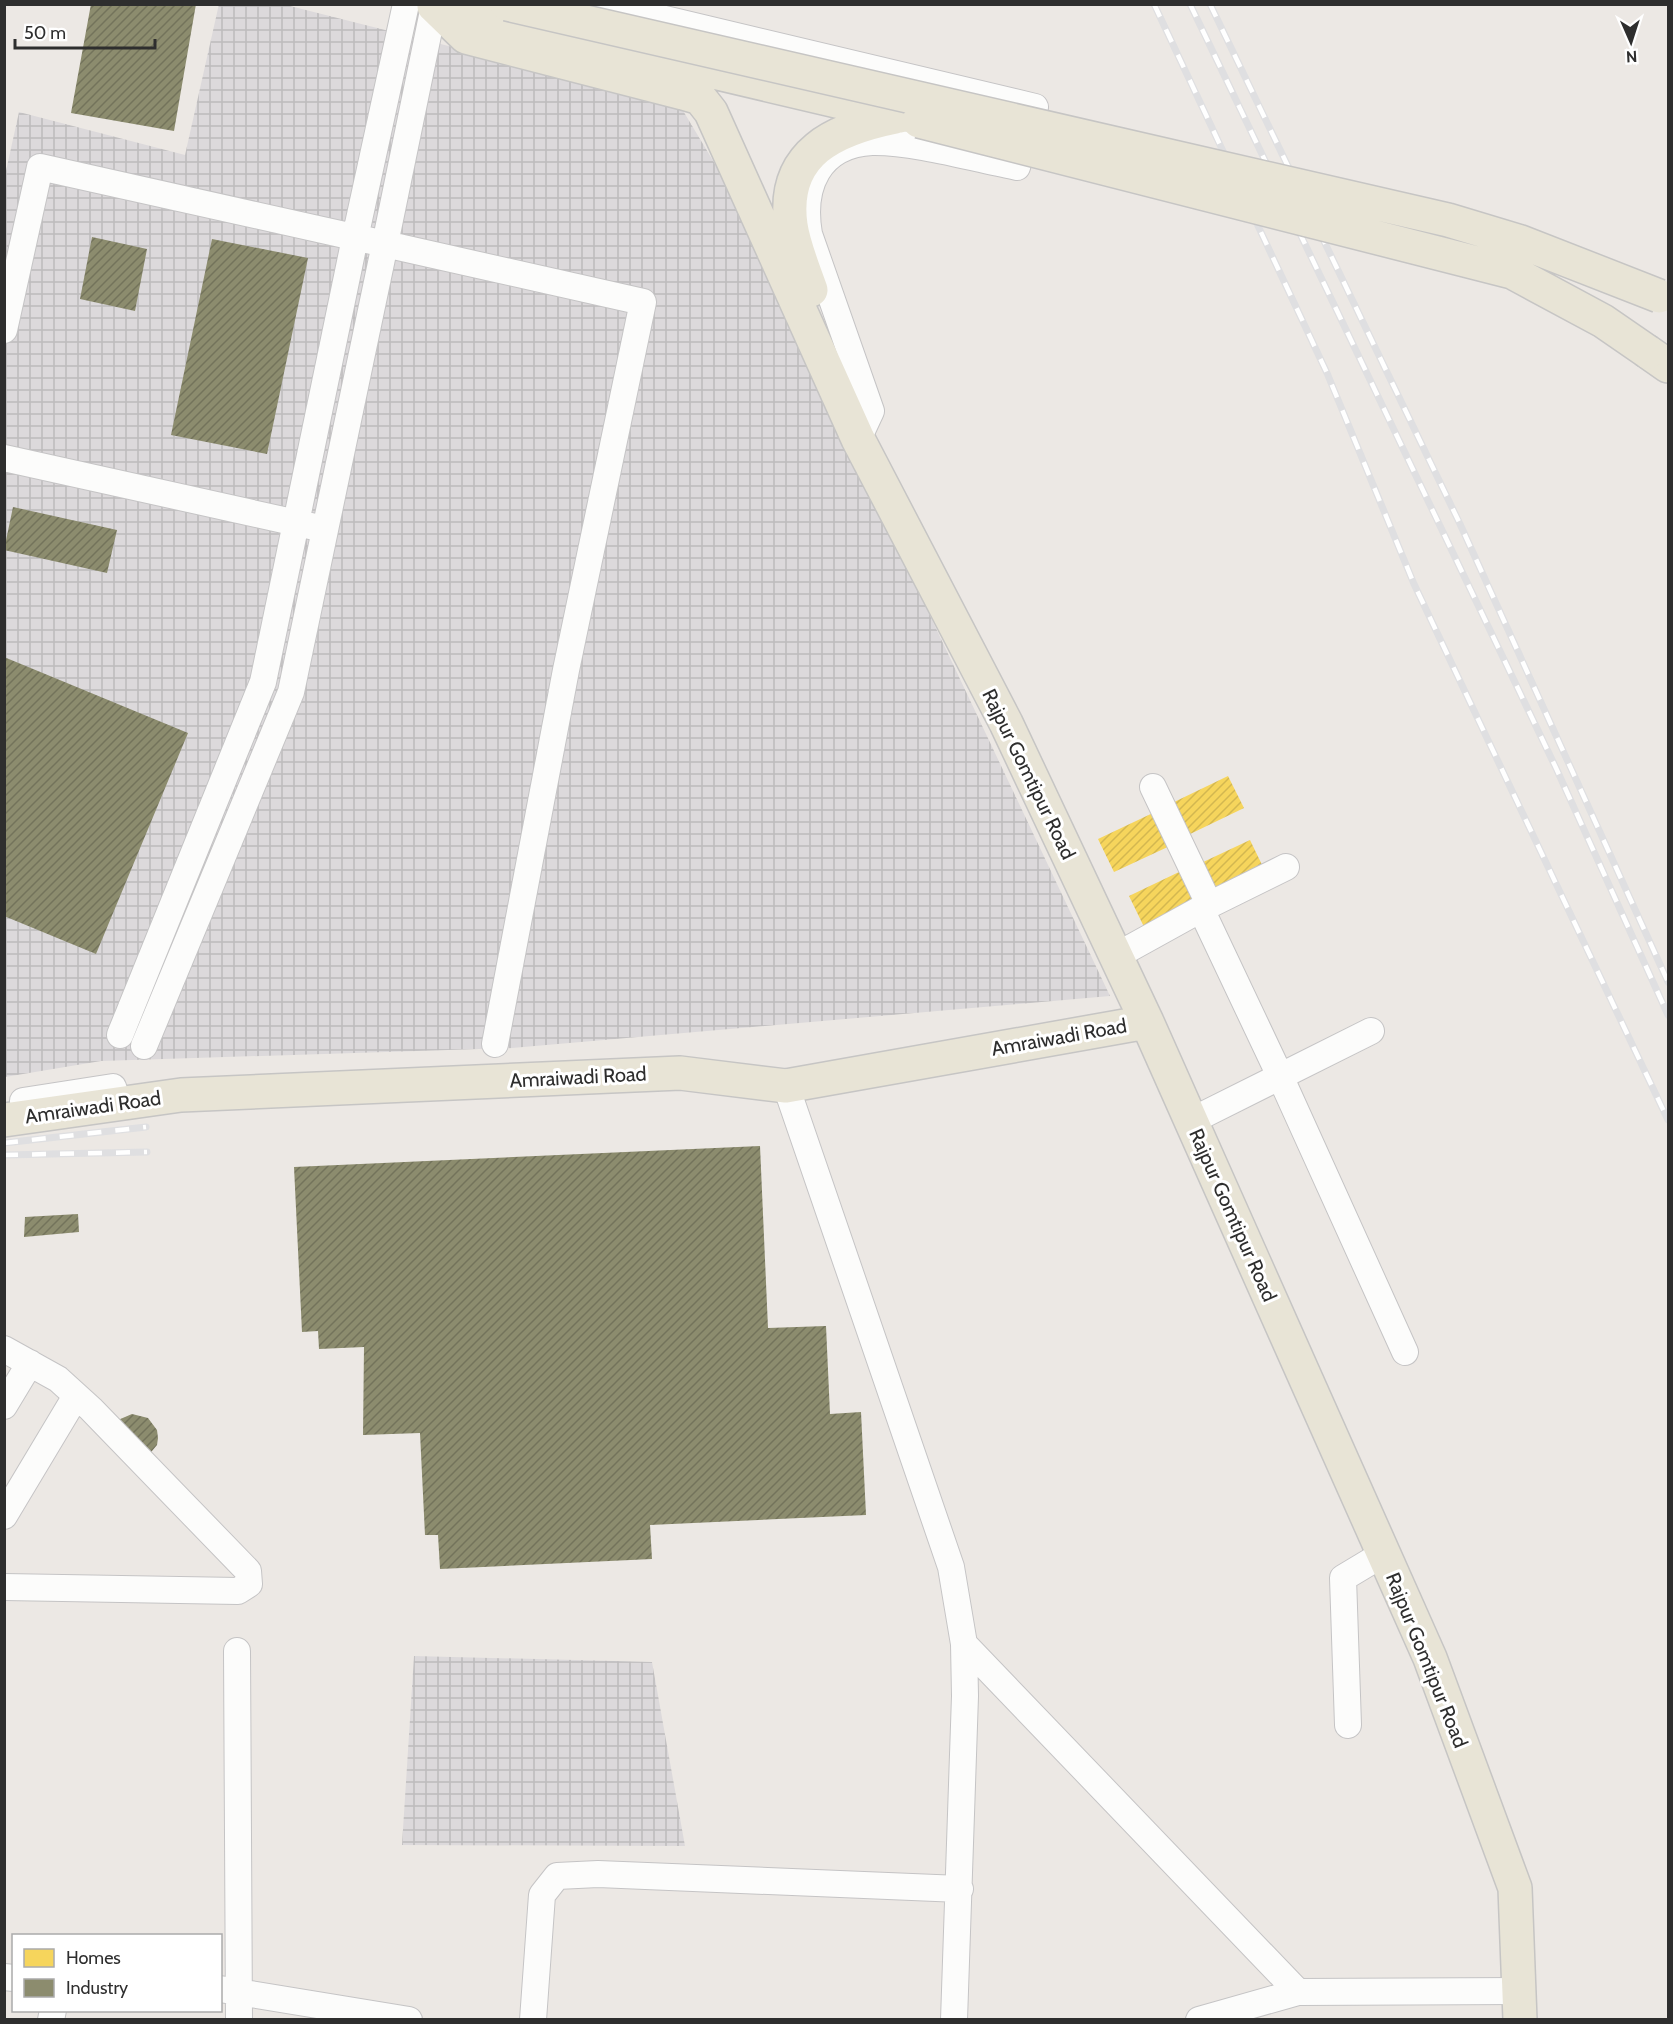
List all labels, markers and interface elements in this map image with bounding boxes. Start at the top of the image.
scale bar [15,12,154,50]
north arrow [1601,12,1661,72]
text: 50 m [24,22,66,44]
text: N [1626,47,1638,66]
street label: Rajpur Gomtipur Road [977,685,1081,863]
street label: Amraiwadi Road [989,1013,1129,1061]
street label: Amraiwadi Road [509,1061,647,1093]
street label: Amraiwadi Road [23,1086,163,1128]
street label: Rajpur Gomtipur Road [1184,1125,1282,1305]
street label: Rajpur Gomtipur Road [1381,1569,1473,1751]
legend [12,1934,222,2012]
text: Homes [66,1947,121,1969]
text: Industry [66,1977,128,1999]

